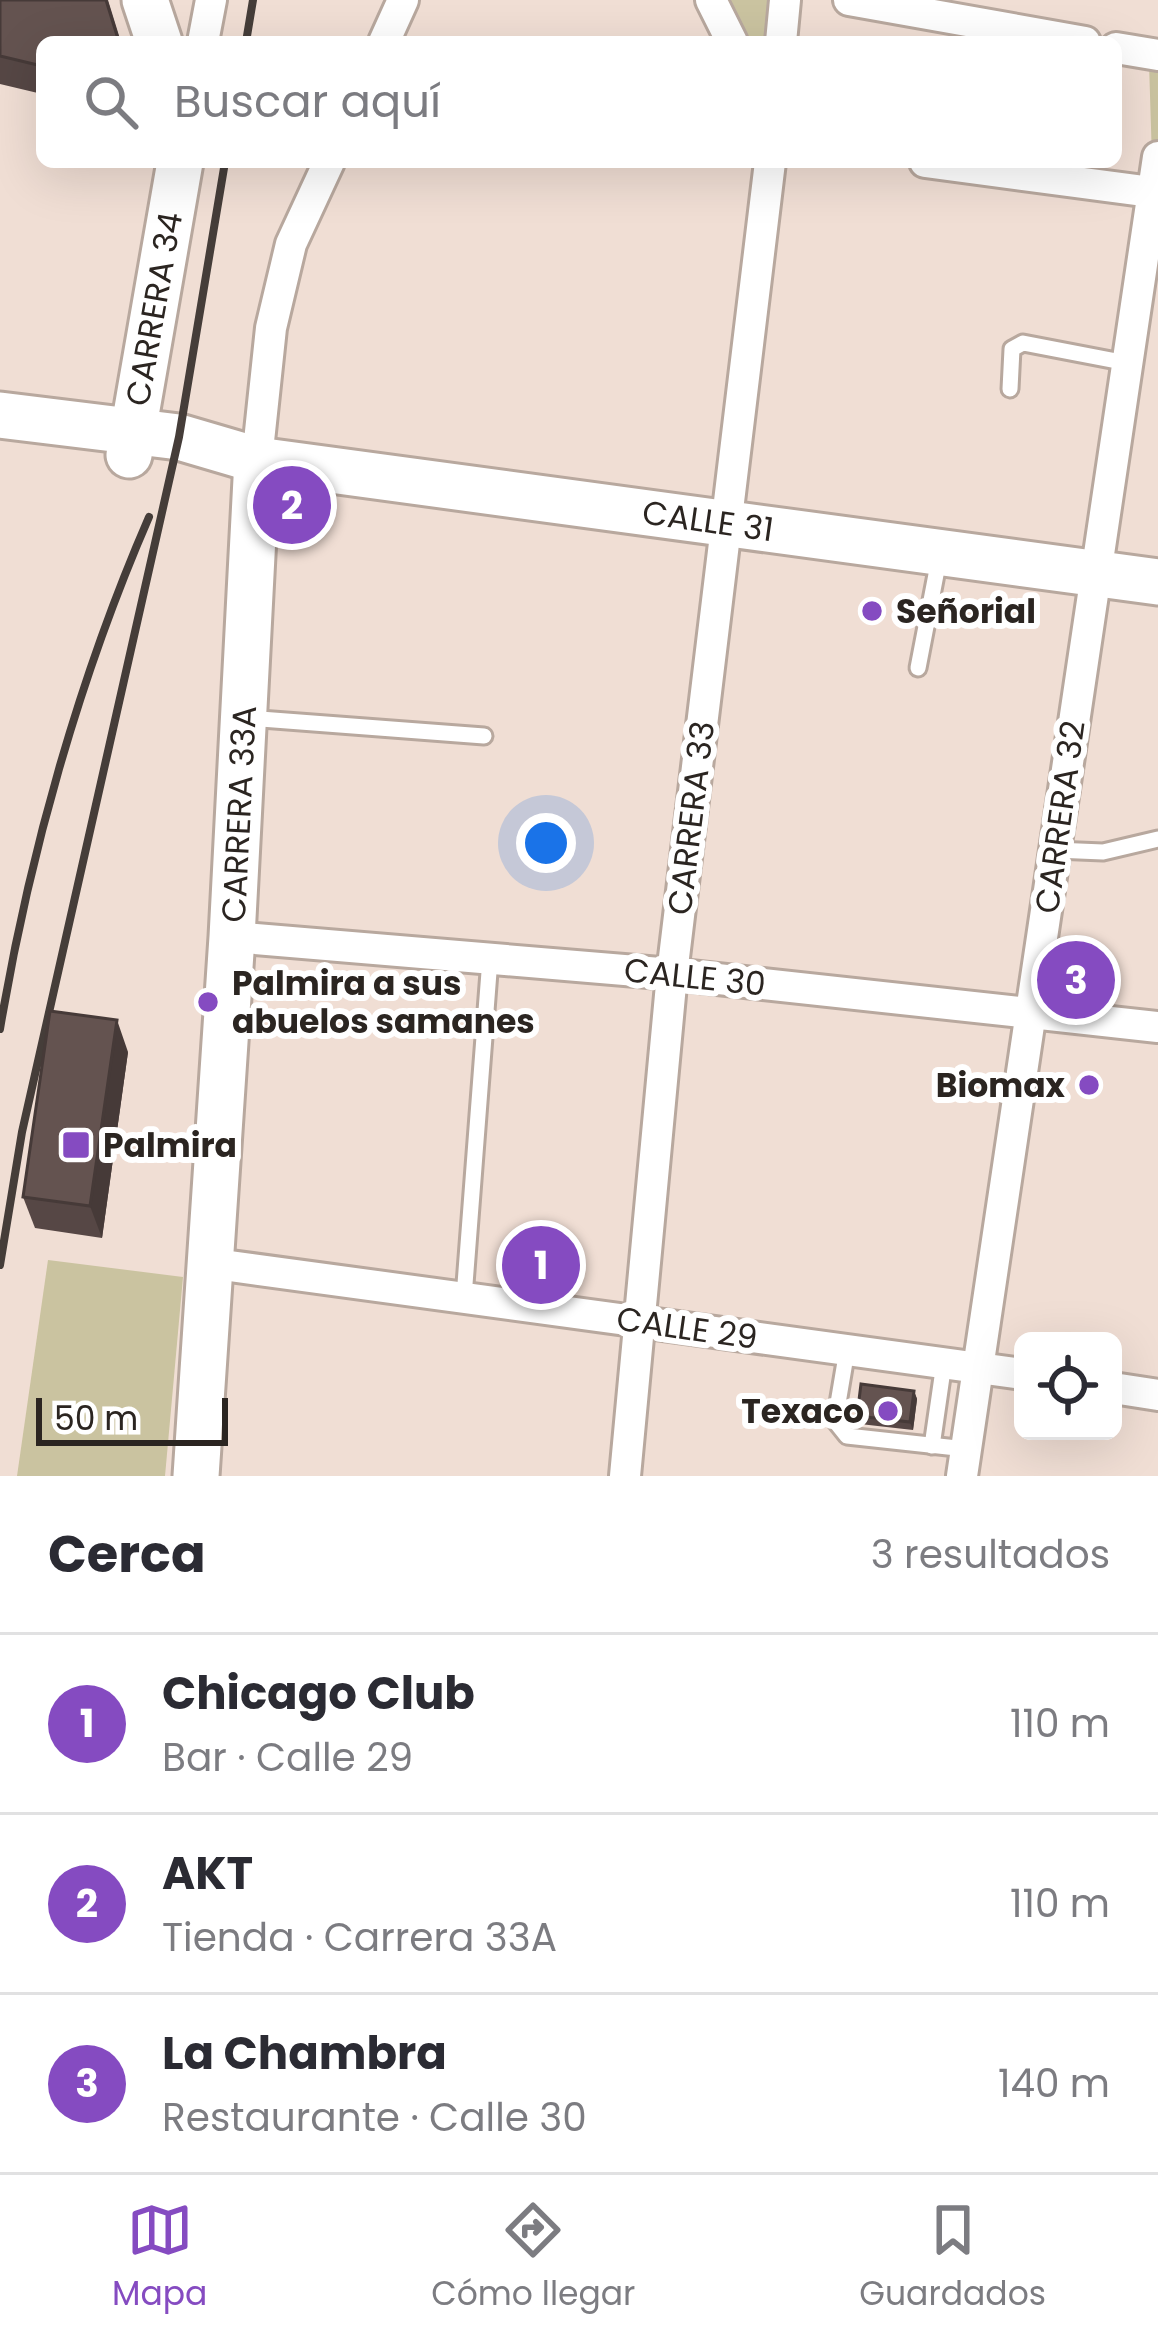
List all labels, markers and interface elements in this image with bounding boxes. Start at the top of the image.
search box [36,36,1122,168]
icon: search [78,69,144,135]
text: Buscar aquí [174,70,441,133]
street label: CARRERA 34 [114,208,194,410]
pin: 2 [253,460,331,550]
street label: CALLE 31 [639,489,777,553]
place label: Señorial [896,588,1036,635]
marker: Señorial [859,598,885,624]
street label: CARRERA 33A [210,704,268,924]
street label: CARRERA 33 [656,718,726,918]
street label: CARRERA 32 [1023,718,1097,916]
your location [516,813,576,873]
pin: 3 [1037,935,1115,1025]
street label: CALLE 30 [622,946,768,1008]
place label: Palmira a sus abuelos samanes [232,960,535,1045]
marker: Palmira a sus abuelos samanes [195,989,221,1015]
place label: Biomax [936,1062,1066,1109]
marker: Biomax [1076,1072,1102,1098]
place label: Palmira [103,1122,237,1169]
marker: Palmira [60,1129,92,1161]
pin: 1 [502,1220,580,1310]
street label: CALLE 29 [614,1295,760,1361]
map controls [1014,1332,1122,1440]
button: locate [1014,1332,1122,1440]
place label: Texaco [741,1388,864,1435]
scale bar [36,1392,228,1445]
text: 50 m [54,1395,138,1442]
marker: Texaco [875,1398,901,1424]
text: Cerca [48,1518,206,1590]
text: 3 resultados [871,1527,1110,1582]
text: Chicago Club [162,1662,475,1725]
text: 1 [80,1696,94,1751]
text: 110 m [1010,1696,1110,1751]
text: Bar · Calle 29 [162,1730,413,1785]
text: AKT [162,1842,253,1905]
text: 2 [76,1876,98,1931]
text: 110 m [1010,1876,1110,1931]
text: Tienda · Carrera 33A [162,1910,557,1965]
text: La Chambra [162,2022,447,2085]
text: 3 [75,2056,99,2111]
text: 140 m [998,2056,1110,2111]
text: Restaurante · Calle 30 [162,2090,587,2145]
tab: Mapa [112,2197,207,2319]
tab: Cómo llegar [431,2197,635,2319]
tab: Guardados [859,2197,1046,2319]

